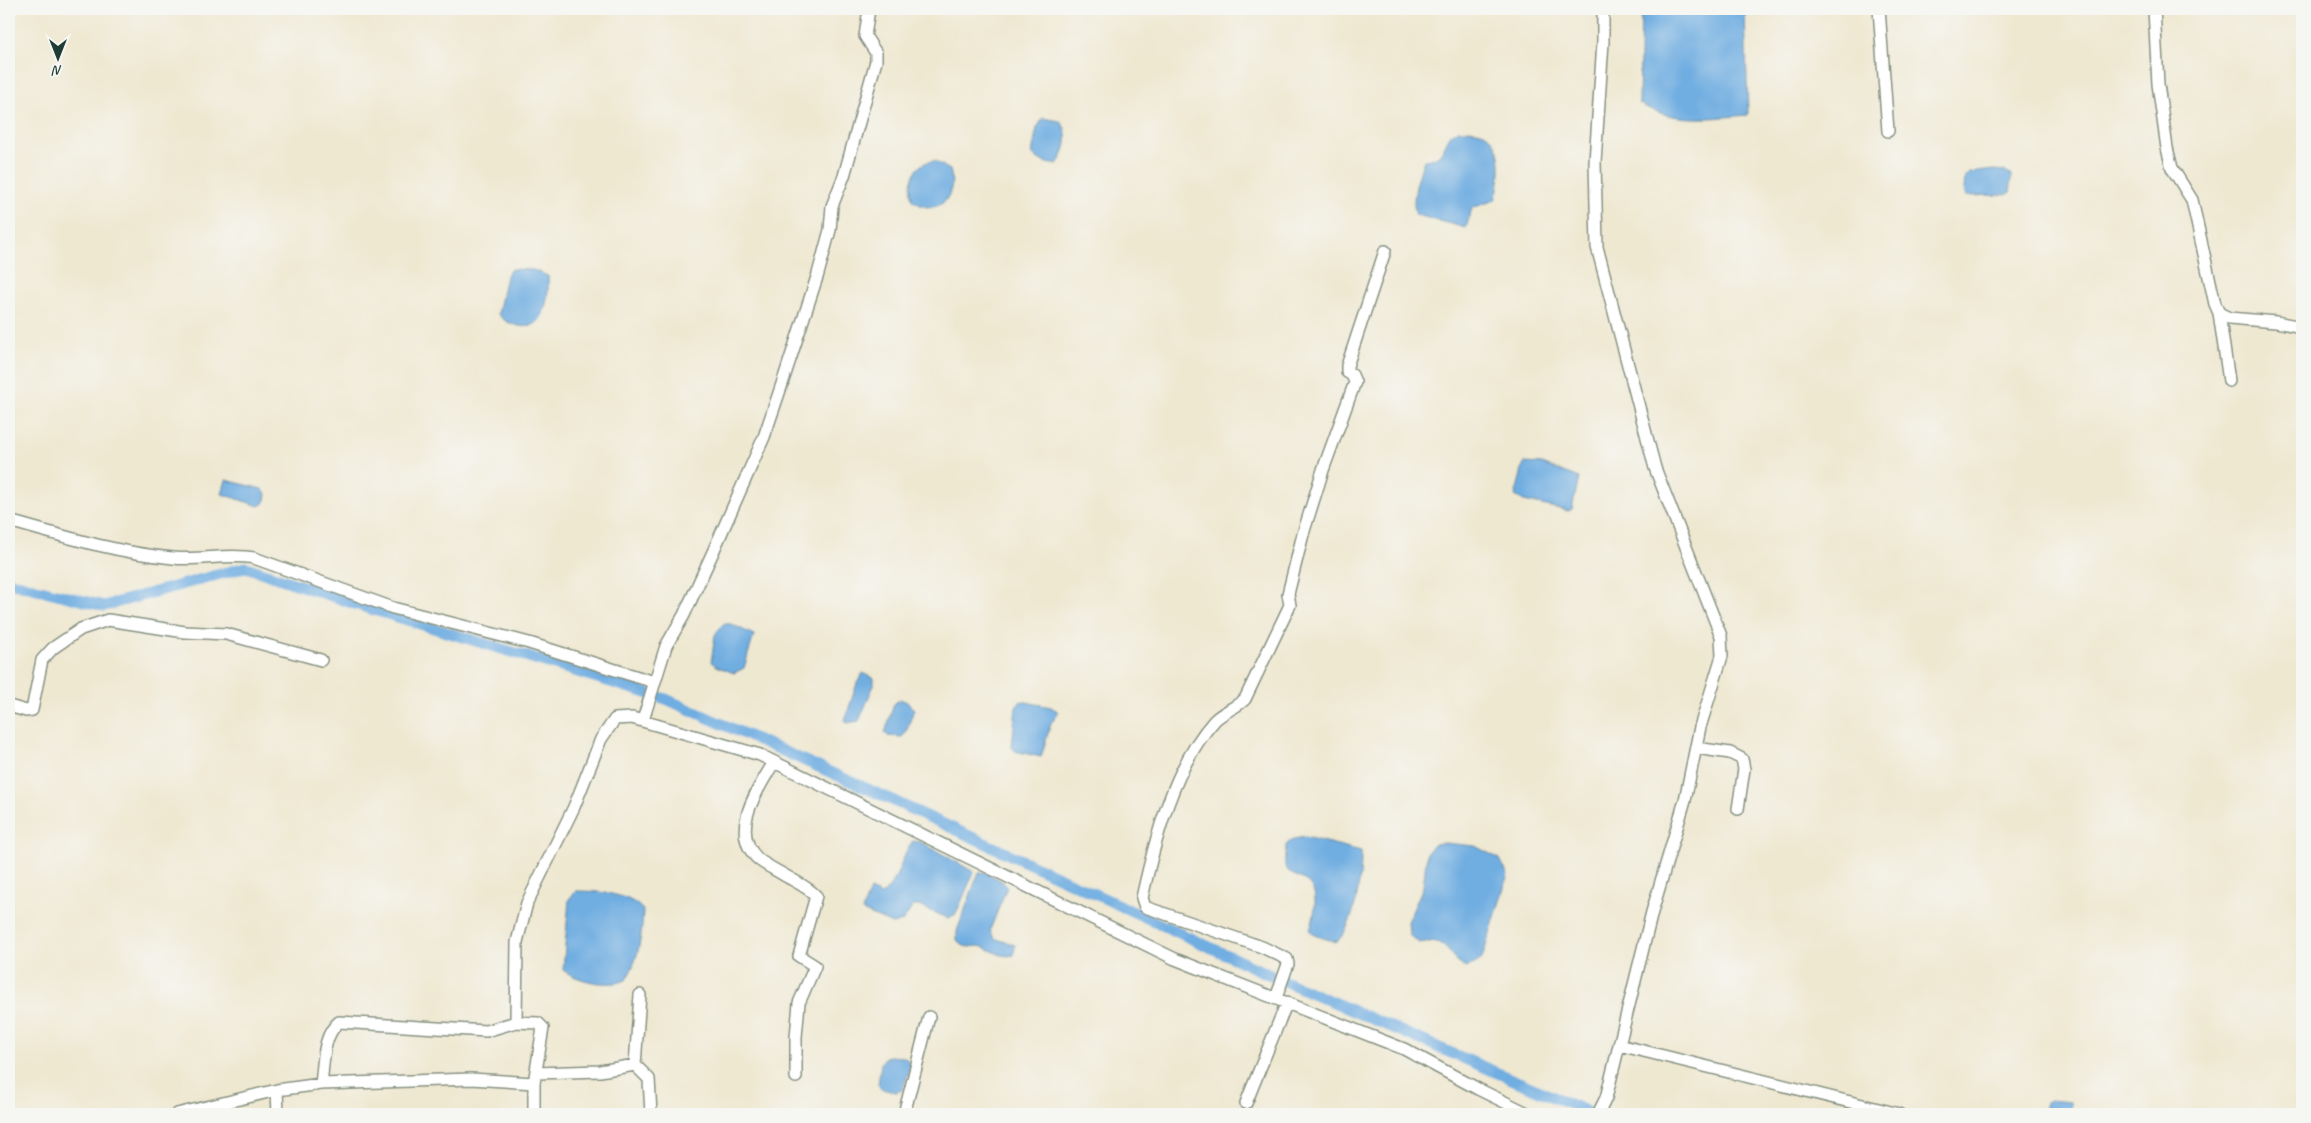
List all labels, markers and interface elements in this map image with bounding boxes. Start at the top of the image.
north arrow [32,32,82,82]
text: N [51,62,62,79]

